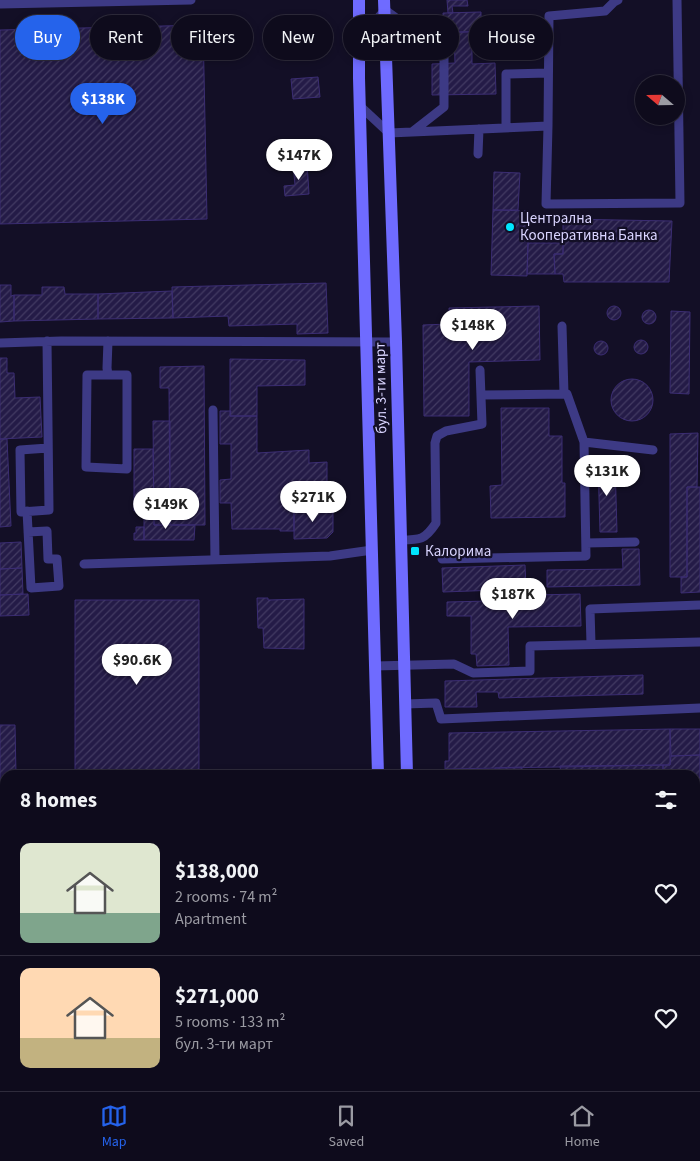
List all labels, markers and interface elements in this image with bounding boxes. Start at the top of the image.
chip: Buy [15,15,80,60]
chip: Rent [90,15,161,60]
chip: Filters [171,15,253,60]
chip: New [263,15,333,60]
chip: Apartment [343,15,459,60]
chip: House [469,15,553,60]
north arrow [635,75,685,125]
map controls [635,75,685,125]
pin: $138K [68,82,138,125]
text: $138K [81,88,125,110]
pin: $147K [264,138,334,181]
text: $147K [277,144,321,166]
place label: Централна Кооперативна Банка [520,208,658,246]
marker: Централна Кооперативна Банка [504,221,516,233]
pin: $148K [438,308,508,351]
text: $148K [451,314,495,336]
street label: бул. 3-ти март [370,342,392,434]
pin: $131K [572,454,642,497]
text: $131K [585,460,629,482]
pin: $271K [278,480,348,523]
text: $271K [291,486,335,508]
pin: $149K [131,488,201,530]
text: $149K [144,493,188,515]
place label: Калорима [425,541,491,562]
marker: Калорима [409,545,421,557]
pin: $187K [478,578,548,620]
text: $187K [491,583,535,605]
pin: $90.6K [96,644,178,686]
text: $90.6K [113,649,161,671]
text: 8 homes [20,785,97,815]
icon: filters [652,786,680,814]
text: $138,000 [175,856,259,886]
icon: home [60,863,120,923]
icon: heart [652,879,680,907]
text: 2 rooms · 74 m² [175,886,277,908]
text: Apartment [175,908,247,930]
text: $271,000 [175,981,259,1011]
icon: home [60,988,120,1048]
icon: heart [652,1004,680,1032]
text: 5 rooms · 133 m² [175,1011,285,1033]
text: бул. 3-ти март [175,1033,273,1055]
tab: Map [100,1102,128,1152]
tab: Saved [328,1102,364,1152]
tab: Home [565,1102,600,1152]

